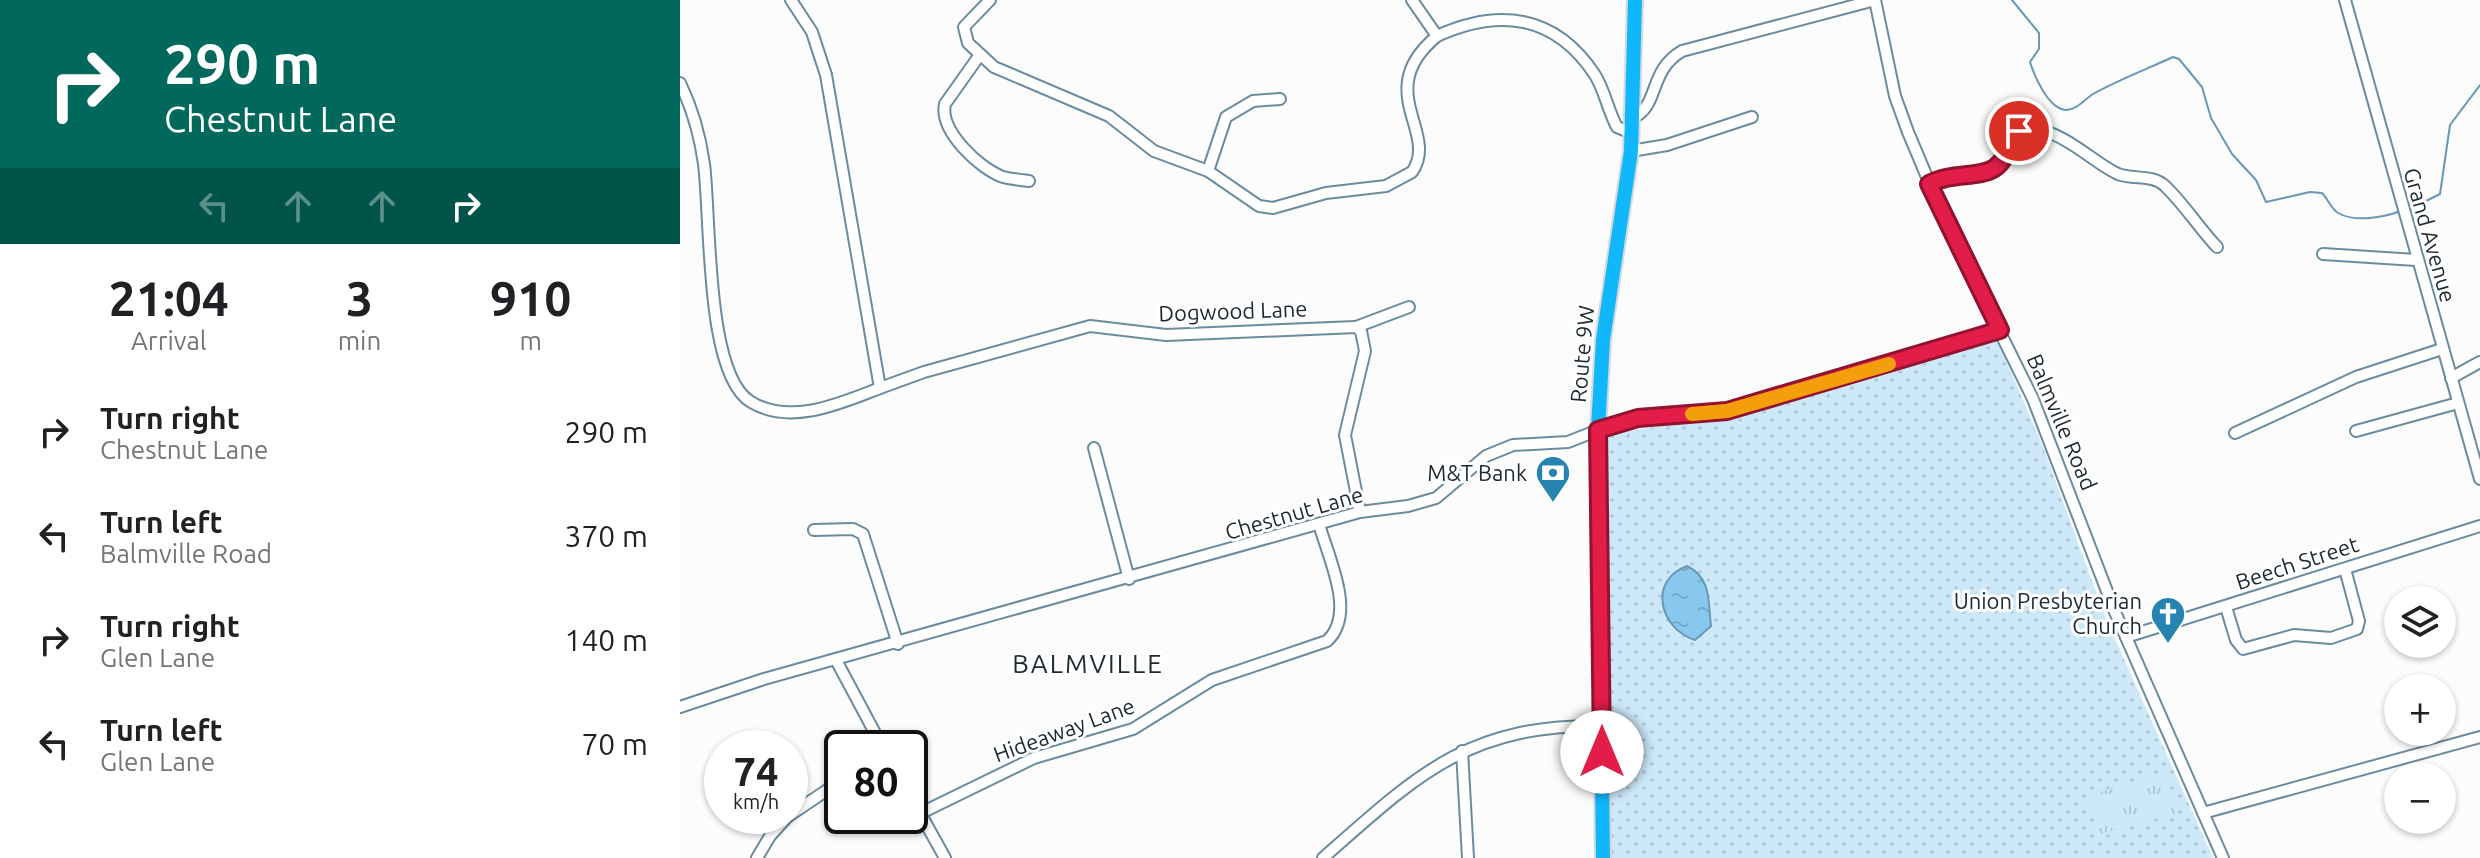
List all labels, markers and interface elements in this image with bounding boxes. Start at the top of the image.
icon: right [32,32,136,136]
text: 290 m [164,32,320,95]
pin [1985,97,2053,165]
text: Chestnut Lane [164,98,397,139]
icon: arrive [1997,109,2041,153]
street label: Grand Avenue [2399,165,2462,305]
icon: left [192,184,236,228]
icon: ahead [276,184,320,228]
icon: ahead [360,184,404,228]
icon: right [444,184,488,228]
text: 21:04 [109,271,229,325]
text: 3 [346,271,373,325]
text: 910 [490,271,571,325]
street label: Dogwood Lane [1158,295,1308,326]
street label: Route 9W [1565,304,1598,404]
text: Arrival [131,326,207,355]
text: min [338,326,381,355]
text: m [519,326,542,355]
street label: Balmville Road [2023,350,2102,494]
text: Turn right [100,401,240,435]
icon: right [32,410,76,454]
text: 290 m [564,415,648,449]
text: Chestnut Lane [100,435,268,464]
bank icon: M&T Bank [1534,454,1572,504]
place label: M&T Bank [1427,460,1527,485]
street label: Chestnut Lane [1222,481,1366,544]
text: Turn left [100,505,222,539]
icon: left [32,514,76,558]
text: 370 m [564,519,648,553]
street label: Beech Street [2232,531,2362,594]
text: Balmville Road [100,539,272,568]
map controls [2384,586,2456,834]
button: layers [2384,586,2456,658]
place label: Union Presbyterian Church [1954,588,2142,638]
church icon: Union Presbyterian Church [2149,595,2187,645]
text: Turn right [100,609,240,643]
icon: right [32,618,76,662]
text: 140 m [564,623,648,657]
text: Glen Lane [100,643,215,672]
district label: BALMVILLE [1012,649,1164,678]
button: + [2384,674,2456,746]
street label: Hideaway Lane [990,692,1138,767]
position arrow [1560,710,1644,794]
text: Turn left [100,713,222,747]
icon: left [32,722,76,766]
text: 70 m [581,727,648,761]
speed limit sign: 80 [824,730,928,834]
text: Glen Lane [100,747,215,776]
text: 74 [733,749,779,794]
button: − [2384,762,2456,834]
text: km/h [733,790,779,813]

